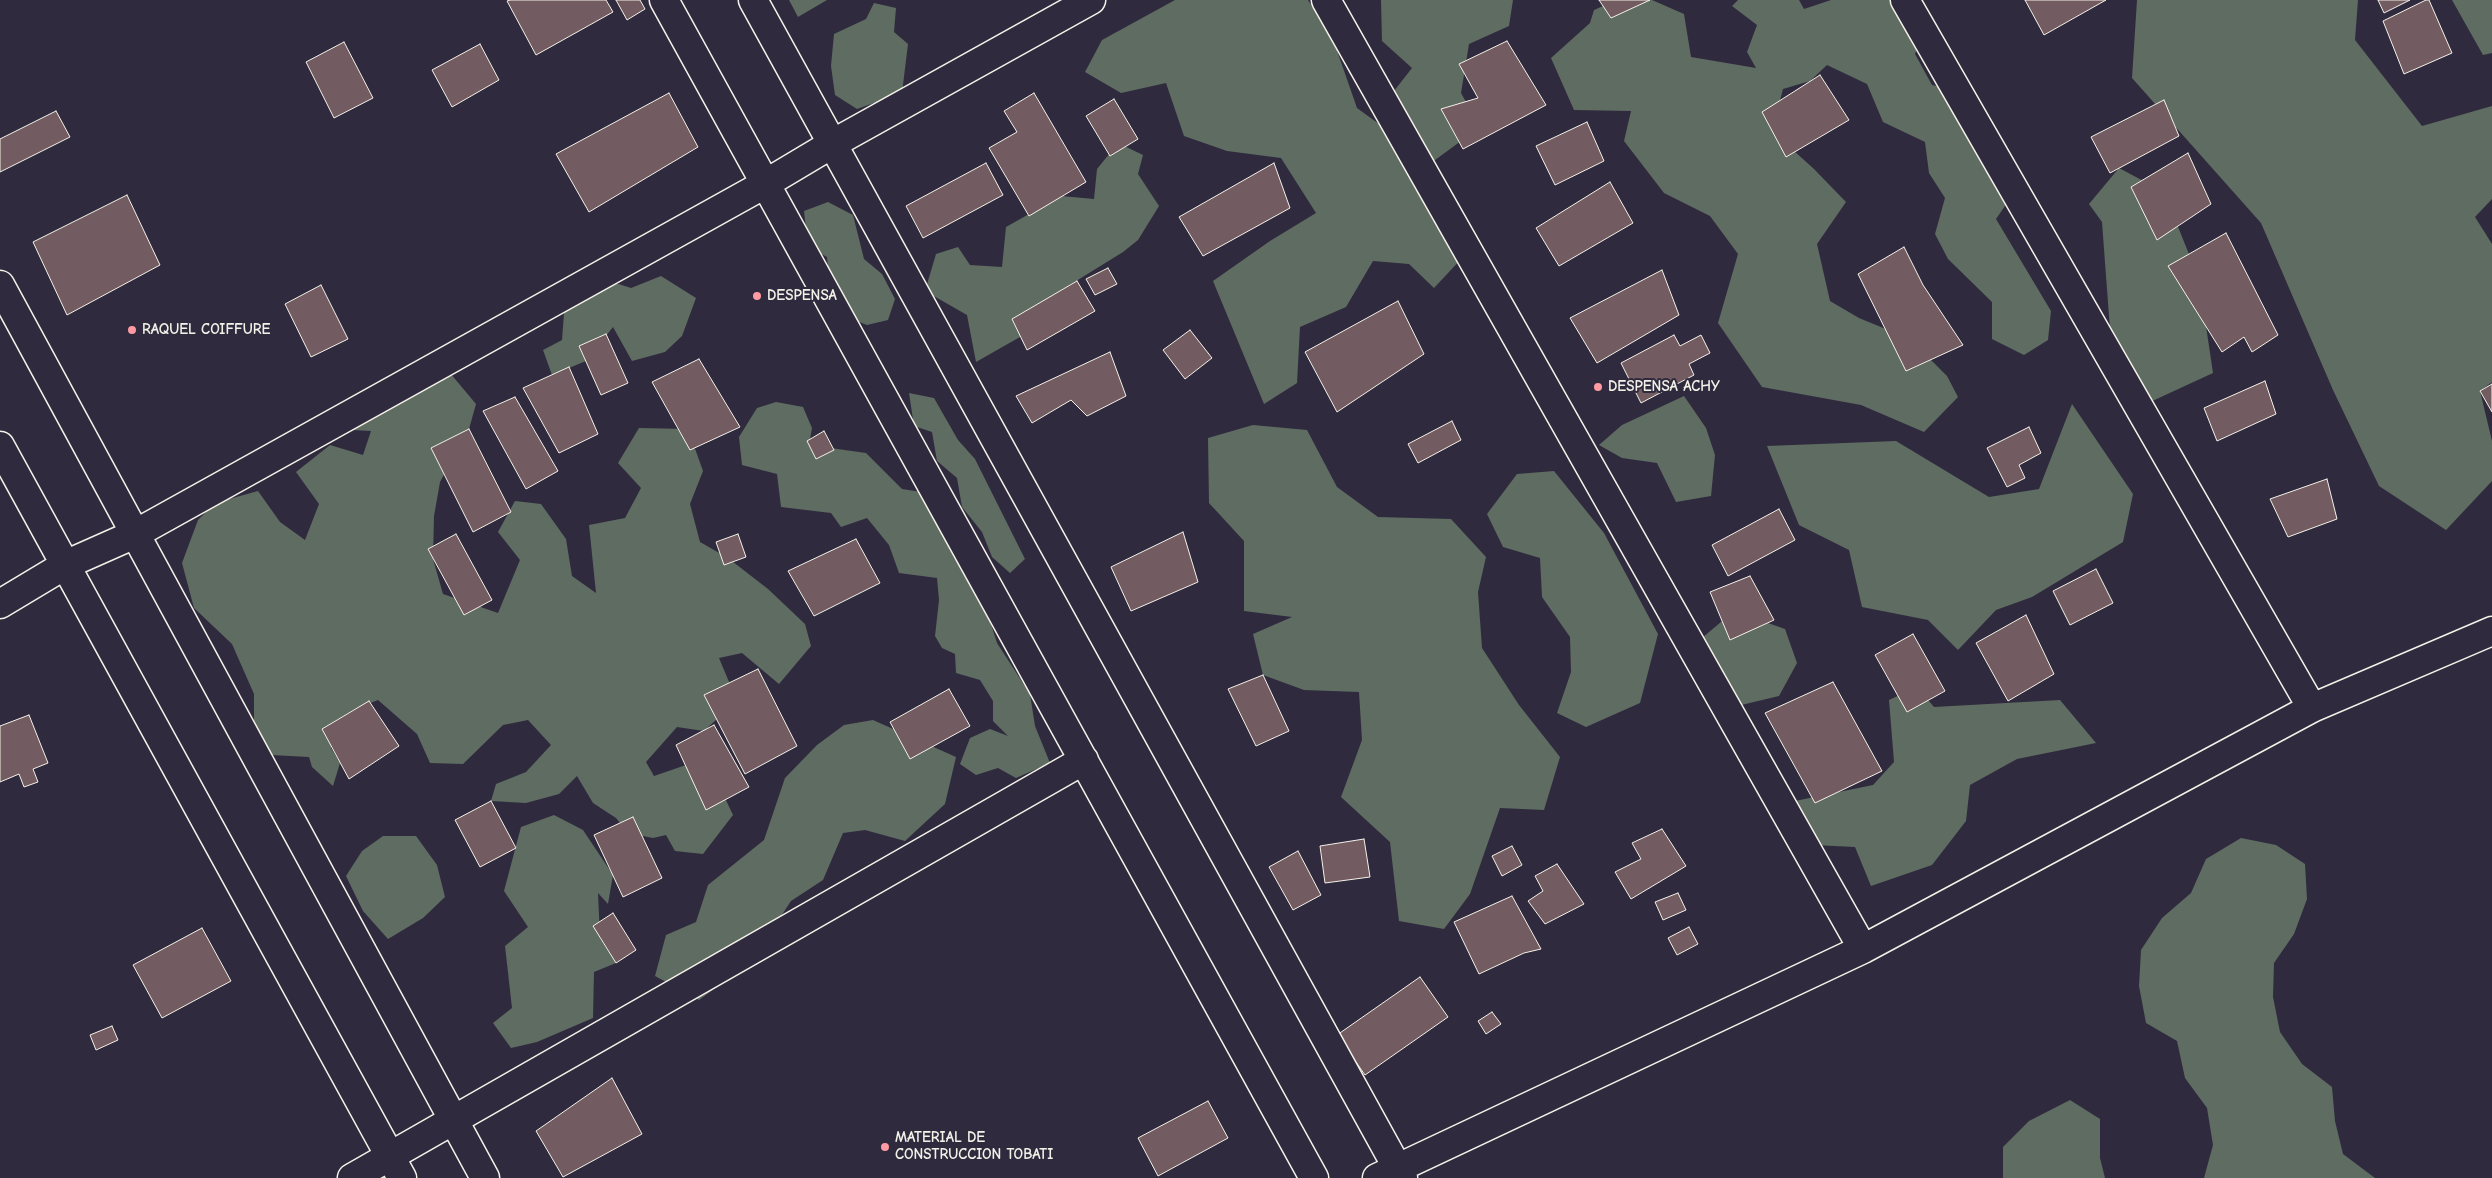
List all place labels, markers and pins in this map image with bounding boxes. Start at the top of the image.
place label: DESPENSA [767,287,837,305]
marker: DESPENSA [751,290,763,302]
place label: RAQUEL COIFFURE [142,321,271,339]
marker: RAQUEL COIFFURE [126,324,138,336]
place label: DESPENSA ACHY [1608,378,1720,396]
marker: DESPENSA ACHY [1592,381,1604,393]
place label: MATERIAL DE CONSTRUCCION TOBATI [895,1129,1053,1164]
marker: MATERIAL DE CONSTRUCCION TOBATI [879,1141,891,1153]

